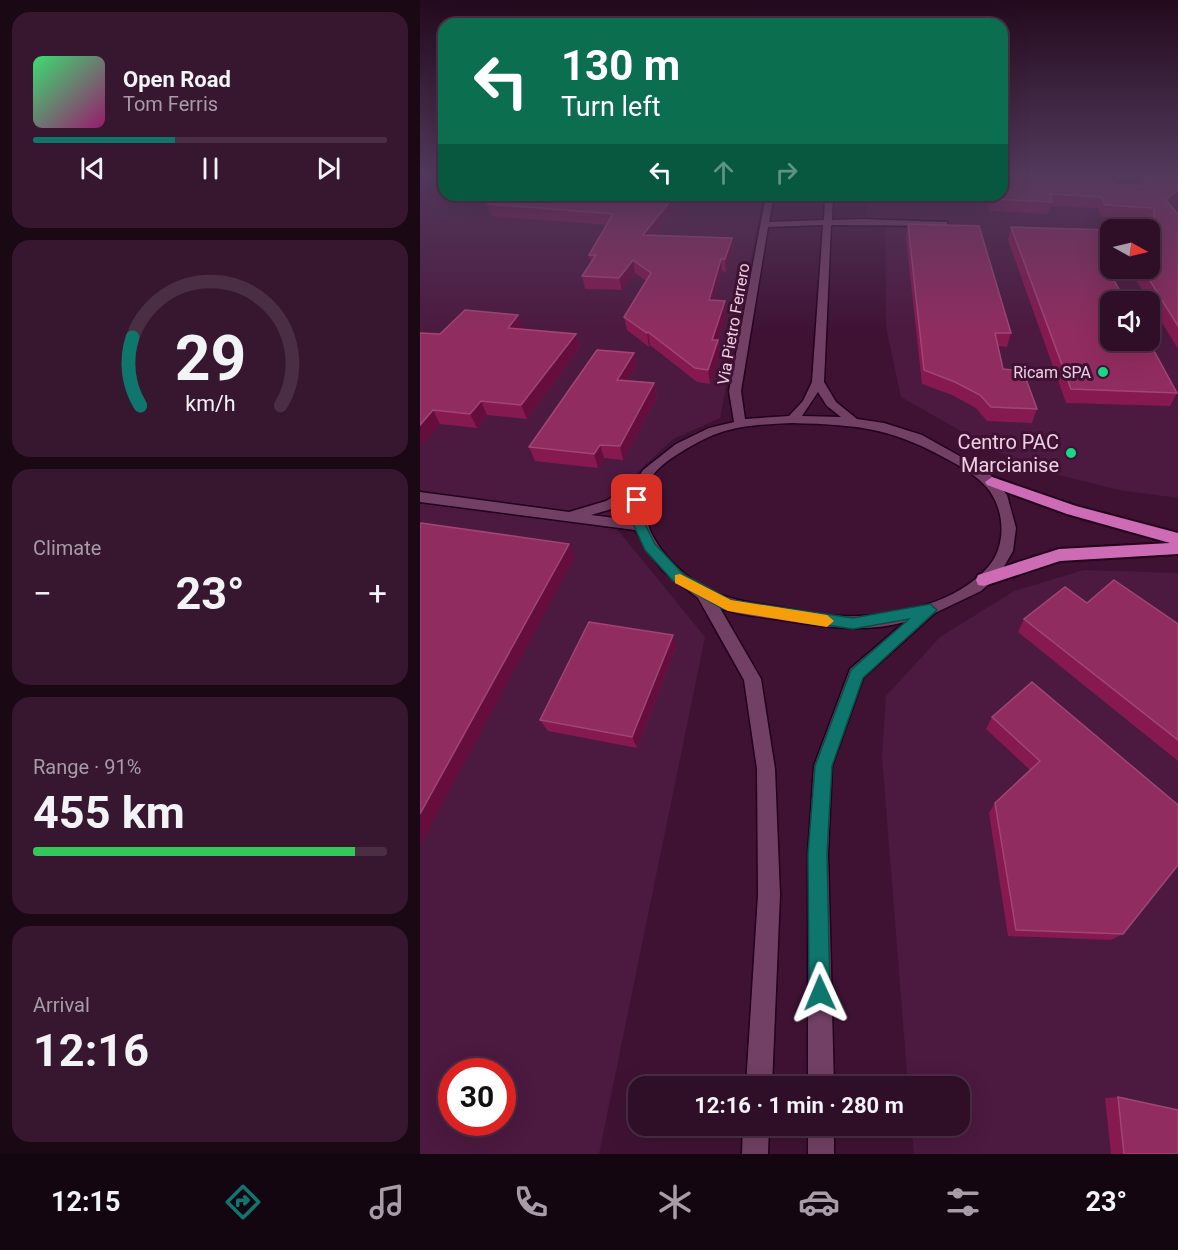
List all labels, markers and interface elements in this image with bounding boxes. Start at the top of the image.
text: 130 m [561,41,680,90]
icon: left [462,42,540,120]
text: Open Road [123,67,231,92]
text: Turn left [561,91,661,123]
text: Tom Ferris [123,92,218,116]
icon: previous [76,152,109,185]
icon: pause [194,152,227,185]
icon: next [312,152,345,185]
icon: left [644,156,677,189]
icon: ahead [707,156,740,189]
icon: right [770,156,803,189]
north arrow [1100,219,1160,279]
map controls [1100,219,1160,351]
street label: Via Pietro Ferrero [713,262,754,387]
button: sound [1100,291,1160,351]
text: 29 [174,322,246,395]
place label: Ricam SPA [1013,363,1092,382]
marker: Ricam SPA [1096,365,1110,379]
text: km/h [185,391,235,416]
place label: Centro PAC Marcianise [958,430,1059,477]
marker: Centro PAC Marcianise [1064,446,1078,460]
pin [611,474,662,525]
icon: arrive [620,483,653,516]
text: Climate [33,536,101,560]
text: 23° [175,567,245,620]
text: − [33,574,52,613]
text: + [368,574,387,613]
text: Range · 91% [33,755,141,779]
text: 455 km [33,786,185,839]
position arrow [788,961,852,1025]
text: Arrival [33,993,90,1017]
text: 12:16 [33,1024,149,1077]
speed limit sign: 30 [438,1058,516,1136]
text: 12:16 · 1 min · 280 m [694,1093,904,1118]
icon: directions [222,1181,264,1223]
icon: music [366,1181,408,1223]
icon: phone [510,1181,552,1223]
icon: climate [654,1181,696,1223]
icon: car [798,1181,840,1223]
icon: filters [942,1181,984,1223]
text: 12:15 [51,1186,121,1218]
text: 23° [1086,1186,1127,1218]

